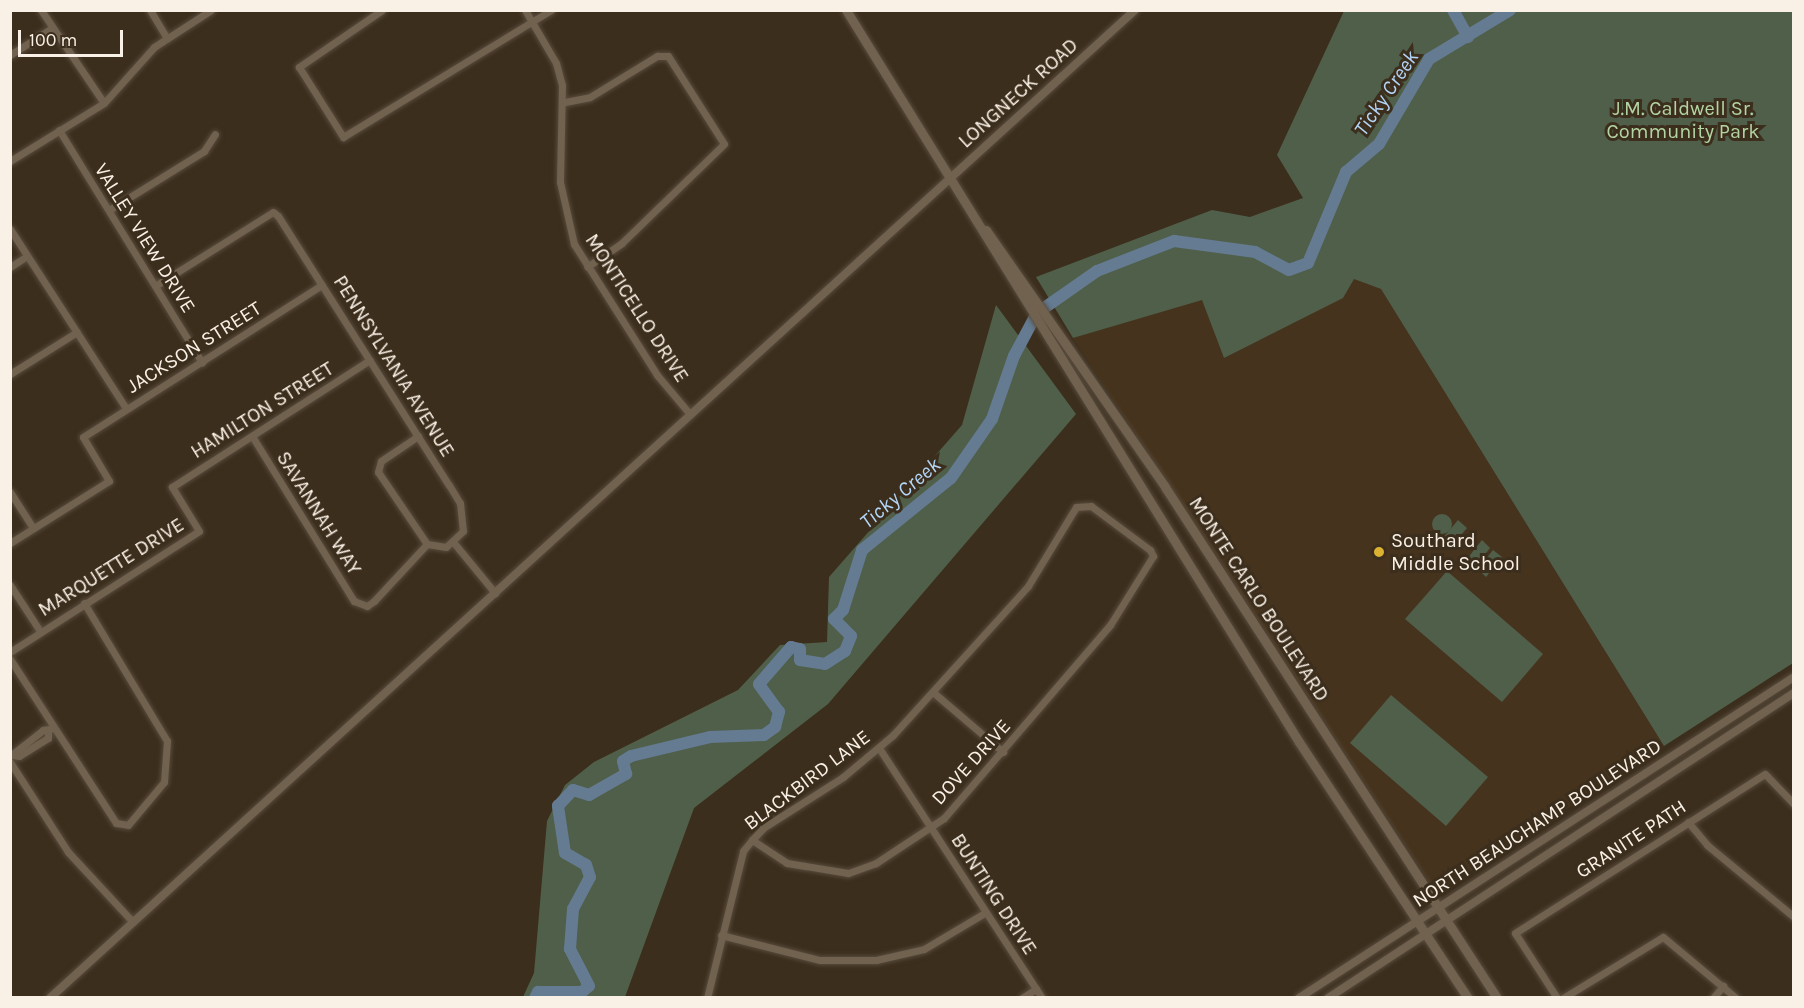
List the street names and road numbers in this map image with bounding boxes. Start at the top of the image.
street label: LONGNECK ROAD [953,33,1083,153]
street label: VALLEY VIEW DRIVE [89,159,201,317]
street label: MONTICELLO DRIVE [580,229,694,387]
street label: PENNSYLVANIA AVENUE [328,271,460,461]
street label: JACKSON STREET [122,296,266,398]
street label: HAMILTON STREET [186,356,338,464]
street label: SAVANNAH WAY [271,447,367,579]
street label: MONTE CARLO BOULEVARD [1184,492,1334,706]
street label: MARQUETTE DRIVE [34,512,188,622]
street label: DOVE DRIVE [926,714,1016,810]
street label: BLACKBIRD LANE [739,725,875,835]
street label: NORTH BEAUCHAMP BOULEVARD [1408,734,1666,912]
street label: GRANITE PATH [1572,795,1690,883]
street label: BUNTING DRIVE [946,829,1042,959]

